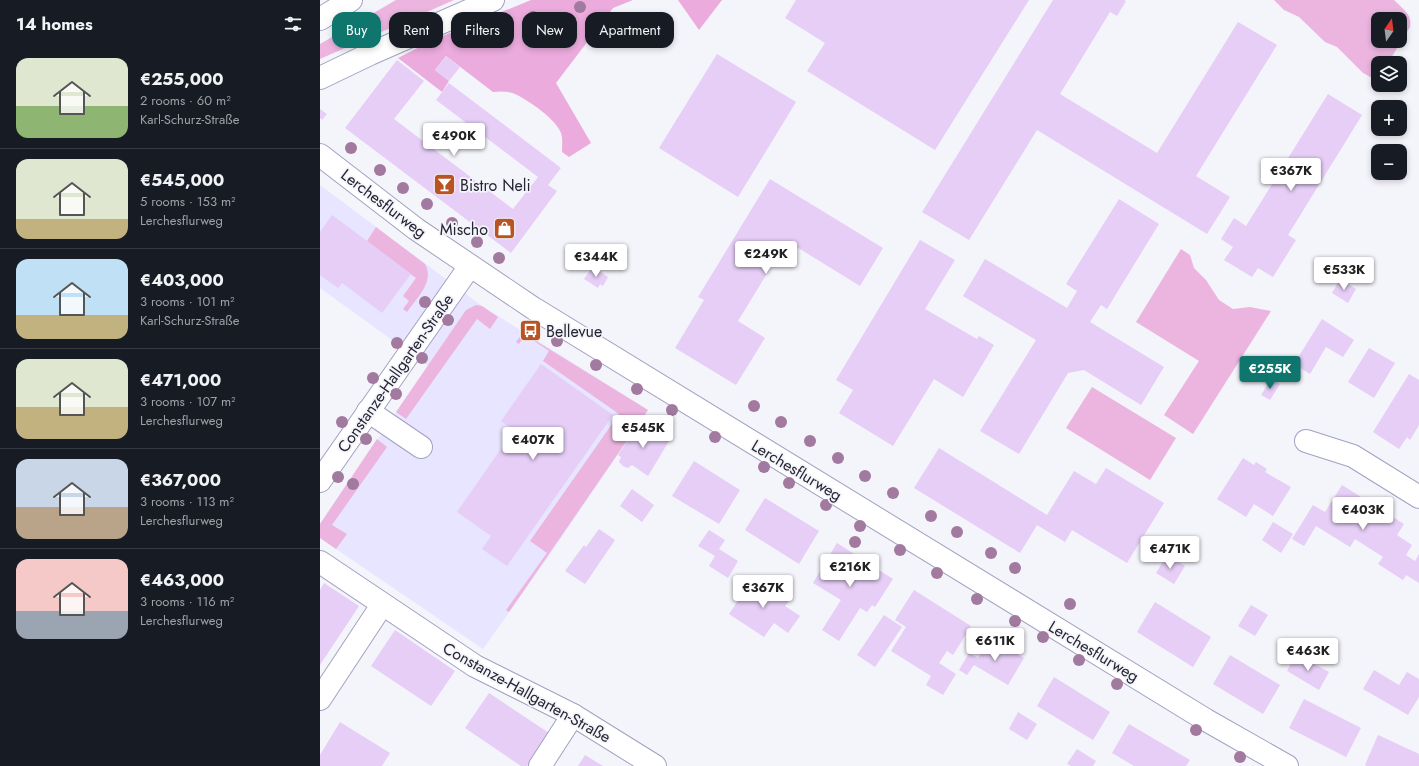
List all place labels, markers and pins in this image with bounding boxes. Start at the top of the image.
pin: €490K [426,123,482,157]
pin: €367K [1263,158,1319,192]
bar icon: Bistro Neli [431,172,457,198]
place label: Bistro Neli [460,174,531,197]
shop icon: Mischo [491,216,517,242]
place label: Mischo [440,218,488,241]
pin: €249K [738,241,794,275]
pin: €344K [568,244,624,278]
pin: €533K [1316,257,1372,291]
bus stop icon: Bellevue [517,318,543,344]
place label: Bellevue [546,320,602,343]
pin: €255K [1242,356,1298,390]
pin: €545K [615,415,671,449]
pin: €407K [505,427,561,461]
pin: €403K [1335,497,1391,531]
pin: €471K [1142,536,1198,570]
pin: €216K [822,554,878,588]
pin: €367K [735,575,791,609]
pin: €611K [967,628,1023,662]
pin: €463K [1280,638,1336,672]

